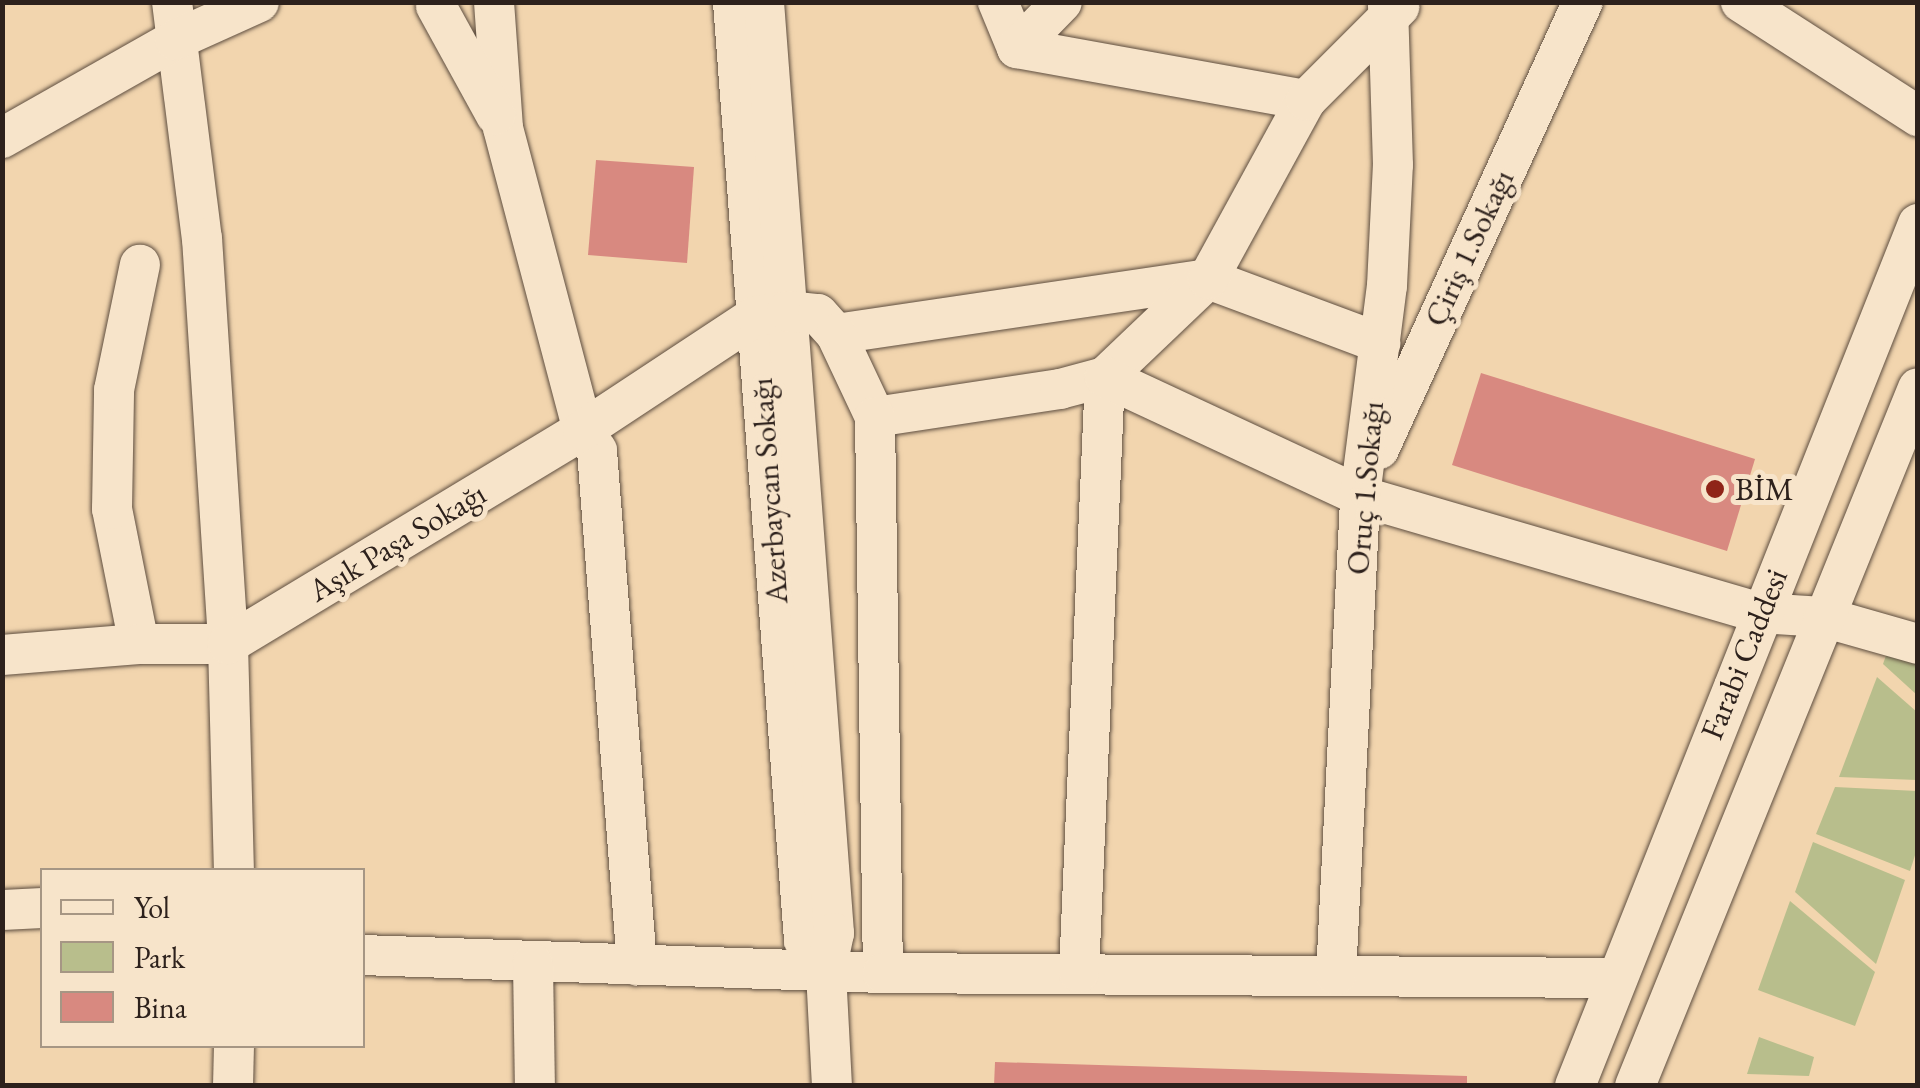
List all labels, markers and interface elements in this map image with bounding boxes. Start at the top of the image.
street label: Çiriş 1.Sokağı [1416,164,1522,332]
street label: Azerbaycan Sokağı [742,377,796,605]
street label: Oruç 1.Sokağı [1338,400,1392,576]
place label: BİM [1735,470,1793,508]
street label: Aşık Paşa Sokağı [301,474,493,610]
marker: BİM [1704,478,1726,500]
street label: Farabi Caddesi [1692,563,1796,745]
legend [40,868,365,1048]
text: Yol [134,888,170,927]
text: Park [134,938,185,977]
text: Bina [134,988,187,1027]

